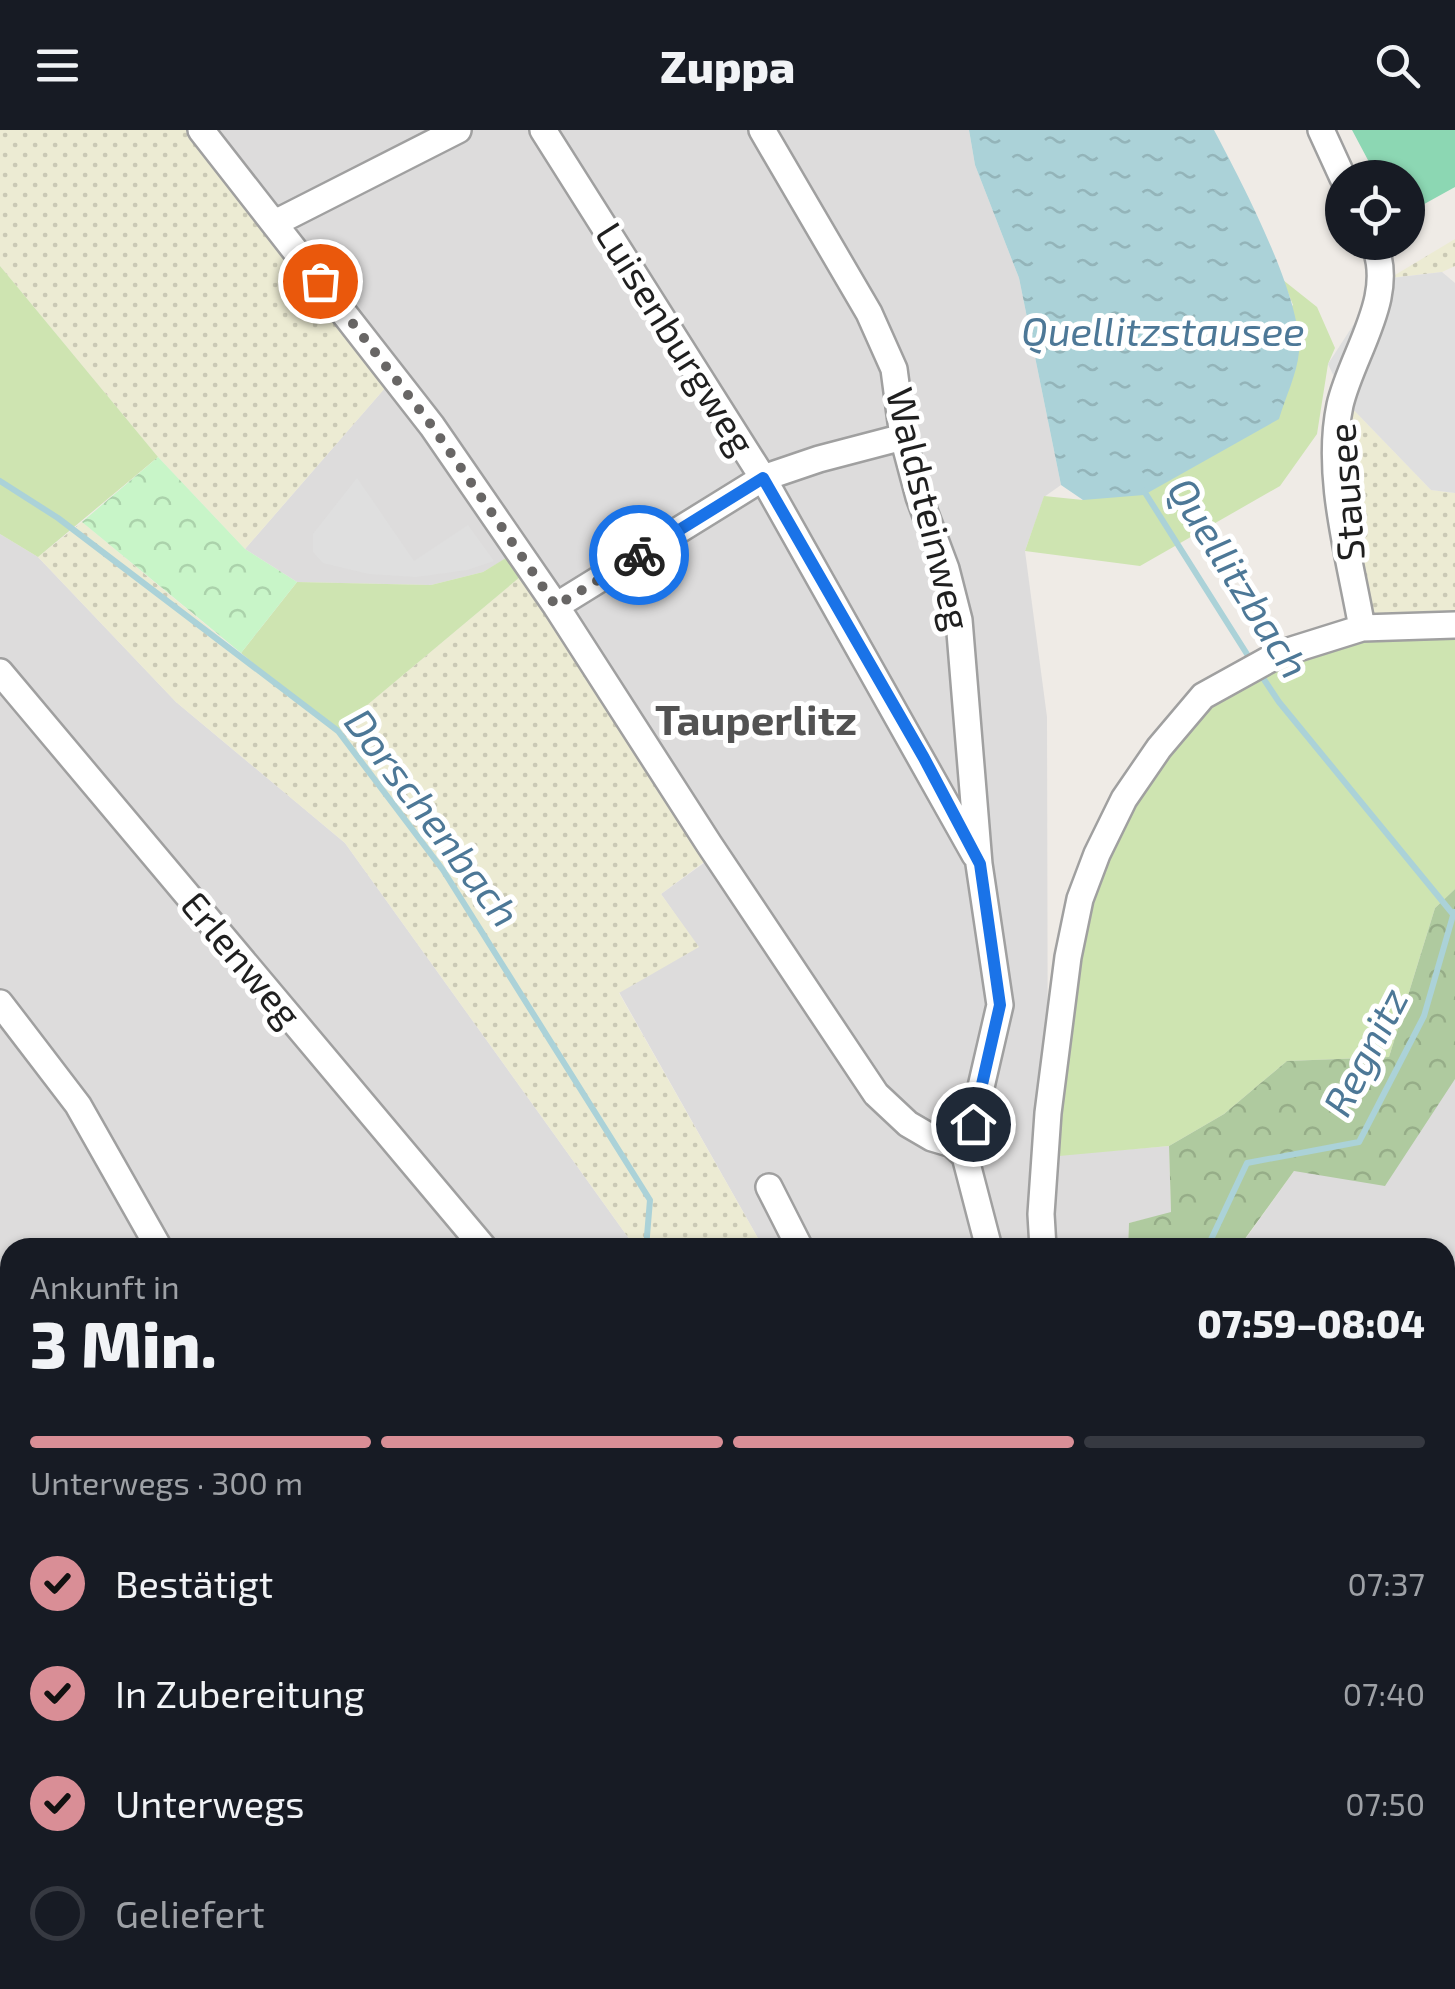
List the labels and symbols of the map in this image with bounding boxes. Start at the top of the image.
street label: Luisenburgweg [587,213,766,462]
pin [278,239,363,324]
water label: Quellitzstausee [1021,306,1305,354]
street label: Waldsteinweg [878,383,982,634]
street label: Stausee [1317,422,1373,563]
water label: Quellitzbach [1159,468,1320,686]
courier [589,505,689,605]
district label: Tauperlitz [655,693,857,743]
water label: Dorschenbach [336,698,531,935]
street label: Erlenweg [172,881,313,1036]
water label: Regnitz [1312,979,1417,1123]
pin [931,1082,1016,1167]

